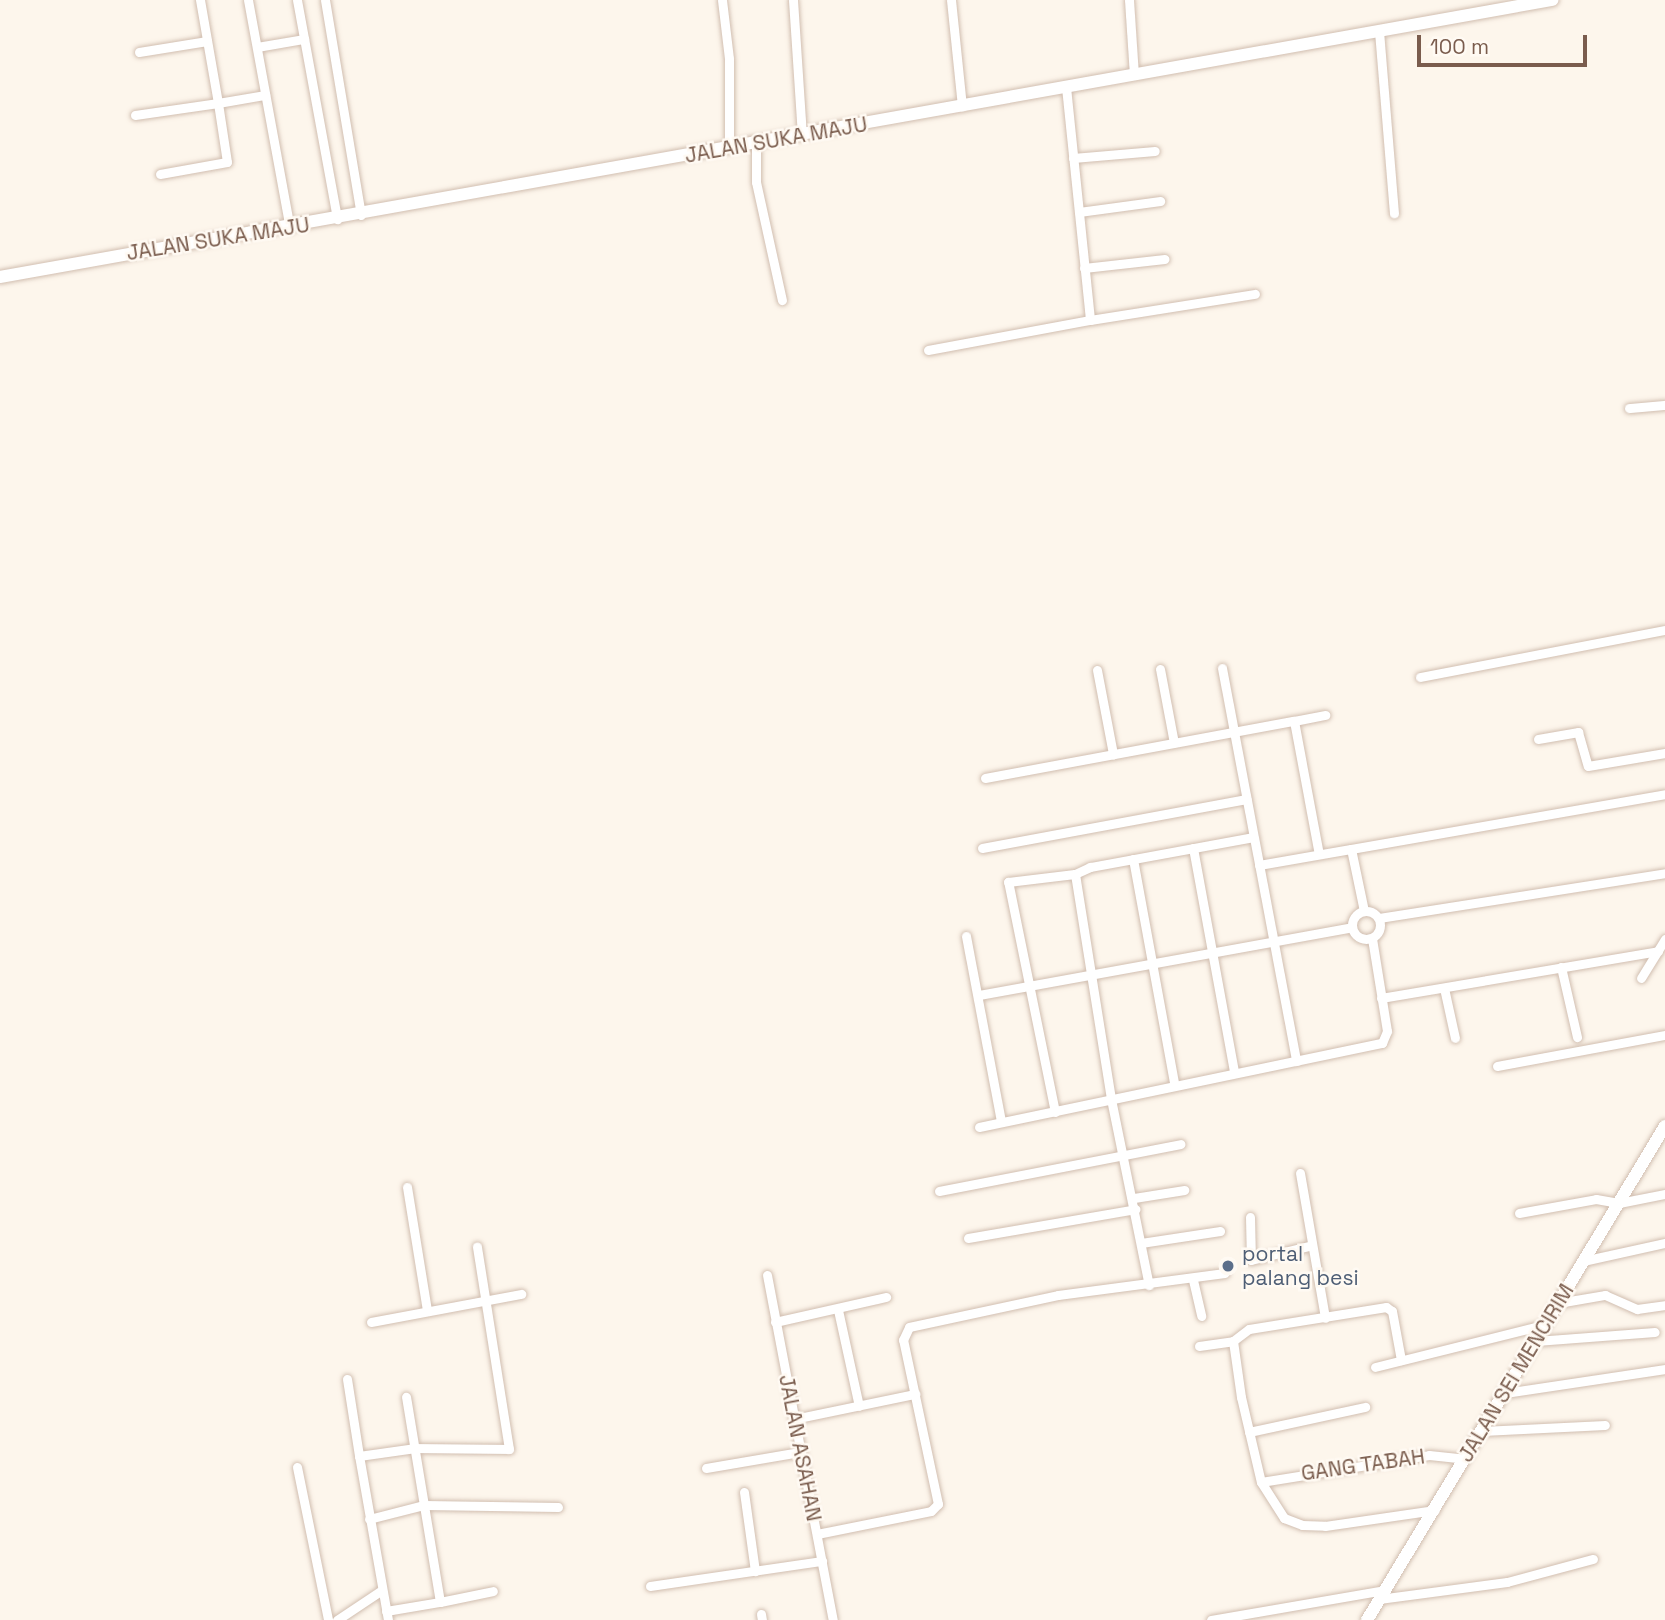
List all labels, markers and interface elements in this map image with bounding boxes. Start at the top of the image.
scale bar [1420,21,1590,65]
text: 100 m [1430,33,1489,60]
street label: JALAN SUKA MAJU [683,112,869,168]
street label: JALAN SUKA MAJU [125,212,311,266]
place label: portal palang besi [1242,1241,1359,1291]
marker: portal palang besi [1220,1258,1236,1274]
street label: JALAN SEI MENCIRIM [1453,1279,1579,1467]
street label: JALAN ASAHAN [773,1372,827,1524]
street label: GANG TABAH [1299,1444,1427,1486]

